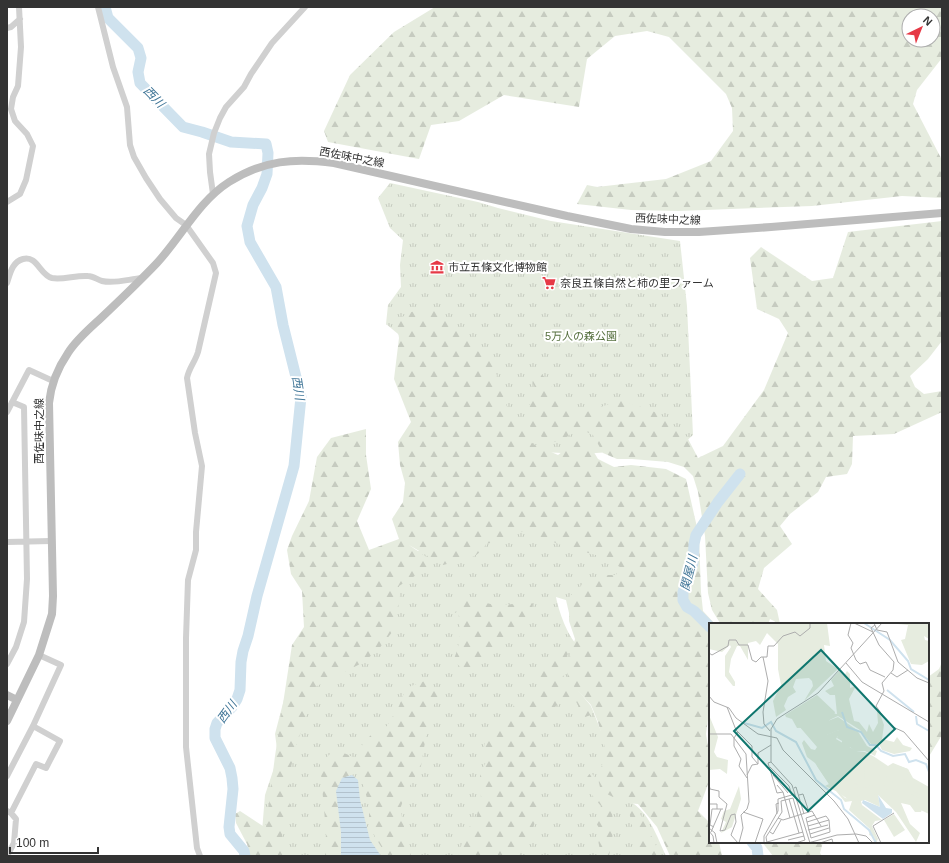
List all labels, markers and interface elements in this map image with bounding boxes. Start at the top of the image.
north arrow [901,8,941,48]
text: N [921,14,935,28]
water label: 西川 [141,83,169,112]
street label: 西佐味中之線 [318,145,386,169]
street label: 西佐味中之線 [635,212,701,226]
museum icon: 市立五條文化博物館 [429,259,445,275]
place label: 市立五條文化博物館 [448,261,547,273]
supermarket icon: 奈良五條自然と柿の里ファーム [541,275,557,291]
place label: 奈良五條自然と柿の里ファーム [560,277,714,289]
park label: 5万人の森公園 [545,330,617,342]
water label: 西川 [289,375,307,403]
street label: 西佐味中之線 [33,398,45,464]
water label: 関屋川 [678,552,701,592]
inset map [709,623,929,843]
water label: 西川 [214,697,241,726]
scale bar [10,829,98,855]
text: 100 m [16,836,49,850]

